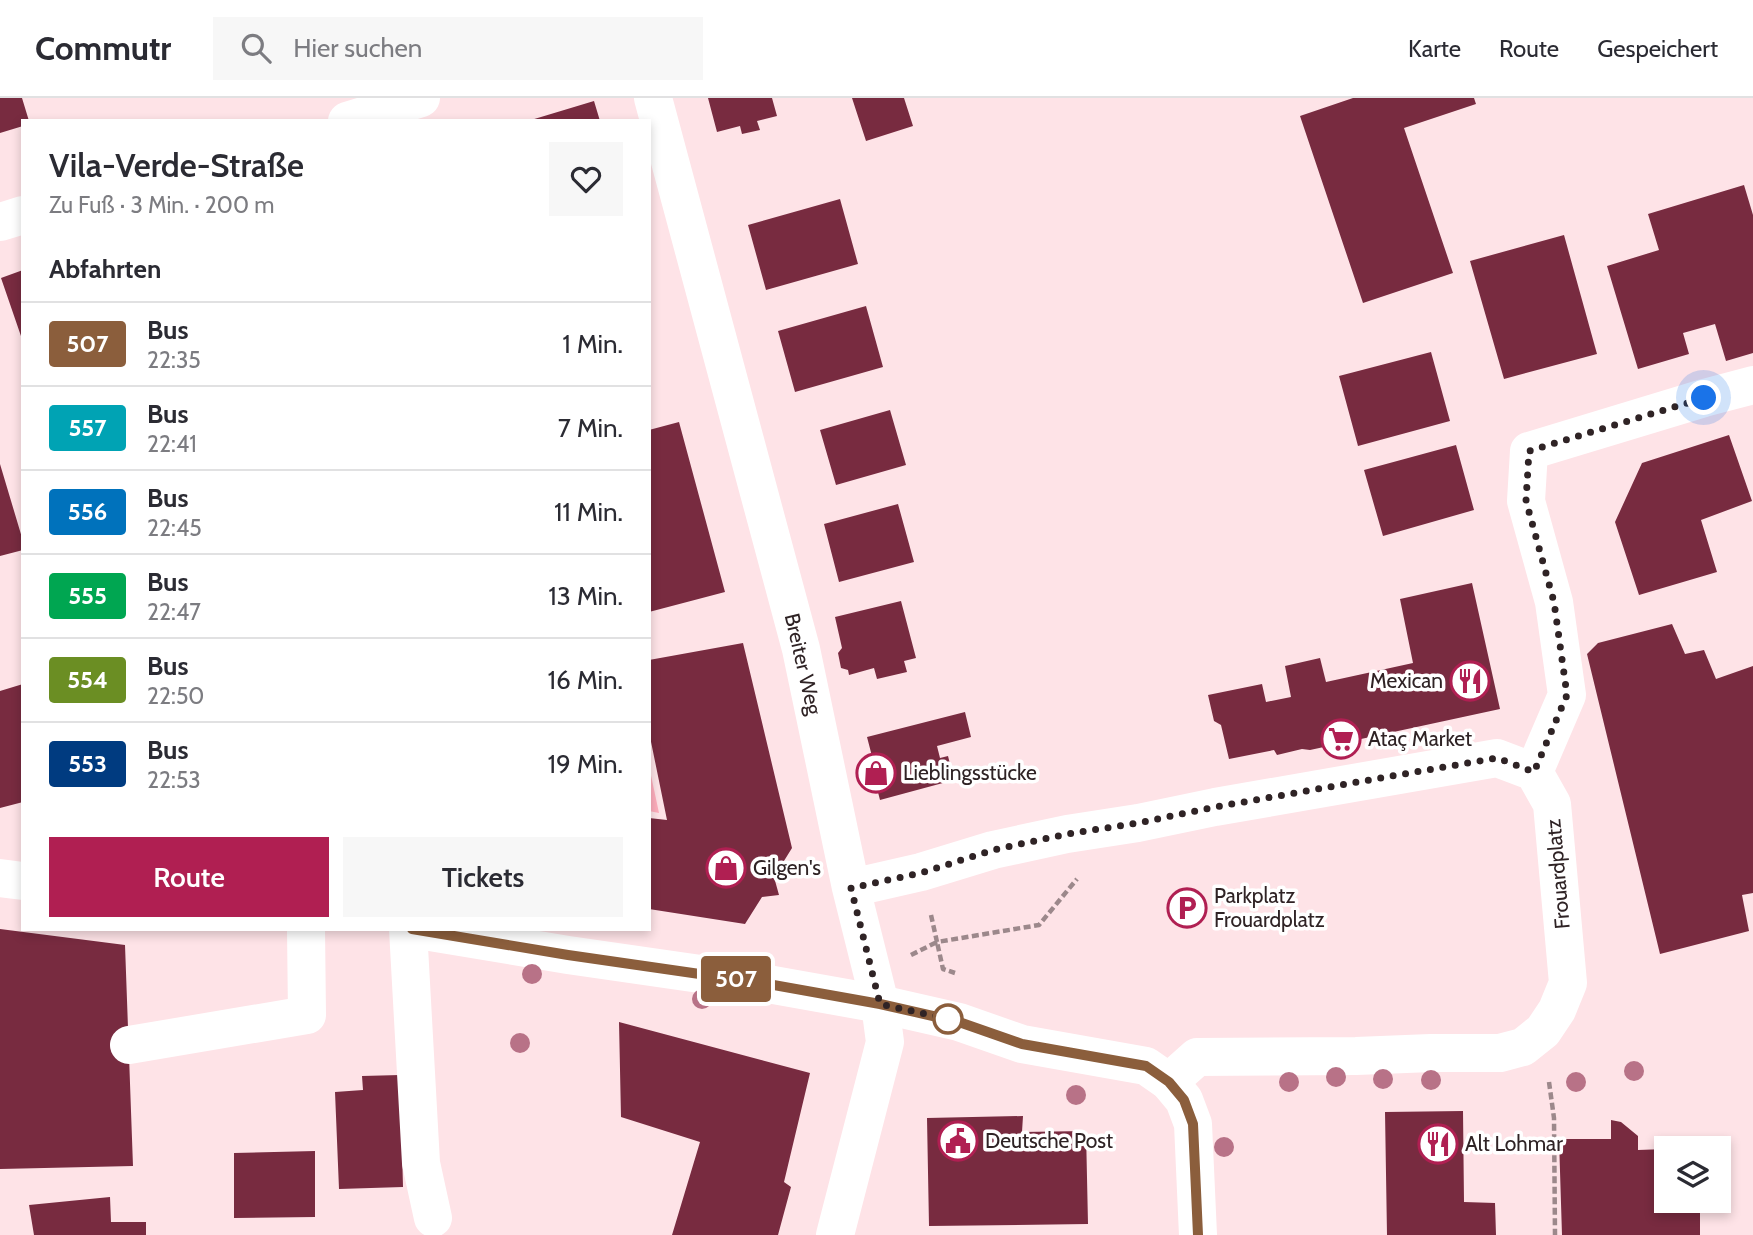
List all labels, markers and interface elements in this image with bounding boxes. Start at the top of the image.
search box [213,17,703,80]
text: Commutr [35,28,171,68]
icon: search [237,29,275,67]
text: Hier suchen [293,32,422,64]
text: Karte [1408,34,1461,63]
text: Route [1499,34,1559,63]
text: Gespeichert [1597,34,1718,63]
button: heart [549,142,623,216]
text: Vila-Verde-Straße [49,145,304,185]
text: Zu Fuß · 3 Min. · 200 m [49,191,274,219]
text: Abfahrten [49,253,161,285]
text: Bus [147,314,188,346]
text: 1 Min. [562,328,623,360]
text: 507 [66,329,109,358]
text: 22:35 [147,346,201,374]
your location [1686,380,1721,415]
text: Bus [147,398,188,430]
text: 7 Min. [558,412,623,444]
text: 557 [68,413,107,442]
text: 22:41 [147,430,197,458]
text: Bus [147,482,188,514]
text: 11 Min. [554,496,623,528]
text: 556 [68,497,107,526]
text: 22:45 [147,514,202,542]
text: Bus [147,566,188,598]
text: 13 Min. [548,580,623,612]
text: 555 [68,581,107,610]
text: 22:47 [147,598,201,626]
street label: Breiter Weg [780,611,827,718]
text: Bus [147,650,188,682]
restaurant icon: Mexican [1449,660,1491,702]
text: 16 Min. [548,664,623,696]
text: 554 [67,665,108,694]
place label: Mexican [1370,668,1443,693]
text: 22:50 [147,682,204,710]
supermarket icon: Ataç Market [1320,718,1362,760]
place label: Ataç Market [1368,726,1472,751]
text: Bus [147,734,188,766]
text: 19 Min. [548,748,623,780]
text: 553 [68,749,107,778]
shop icon: Lieblingsstücke [855,752,897,794]
place label: Lieblingsstücke [903,760,1037,785]
text: 22:53 [147,766,201,794]
street label: Frouardplatz [1540,818,1575,930]
button: Route [49,837,329,917]
button: Tickets [343,837,623,917]
shop icon: Gilgen's [705,847,747,889]
place label: Gilgen's [753,855,821,880]
place label: Parkplatz Frouardplatz [1214,883,1325,932]
parking icon: Parkplatz Frouardplatz [1166,887,1208,929]
line badge: 507 [696,956,776,1002]
text: 507 [715,964,757,993]
unlabelled marker [933,1004,963,1034]
public building icon: Deutsche Post [937,1120,979,1162]
restaurant icon: Alt Lohmar [1417,1123,1459,1165]
place label: Deutsche Post [985,1128,1113,1153]
place label: Alt Lohmar [1465,1131,1563,1156]
map controls [1654,1136,1731,1213]
button: layers [1654,1136,1731,1213]

